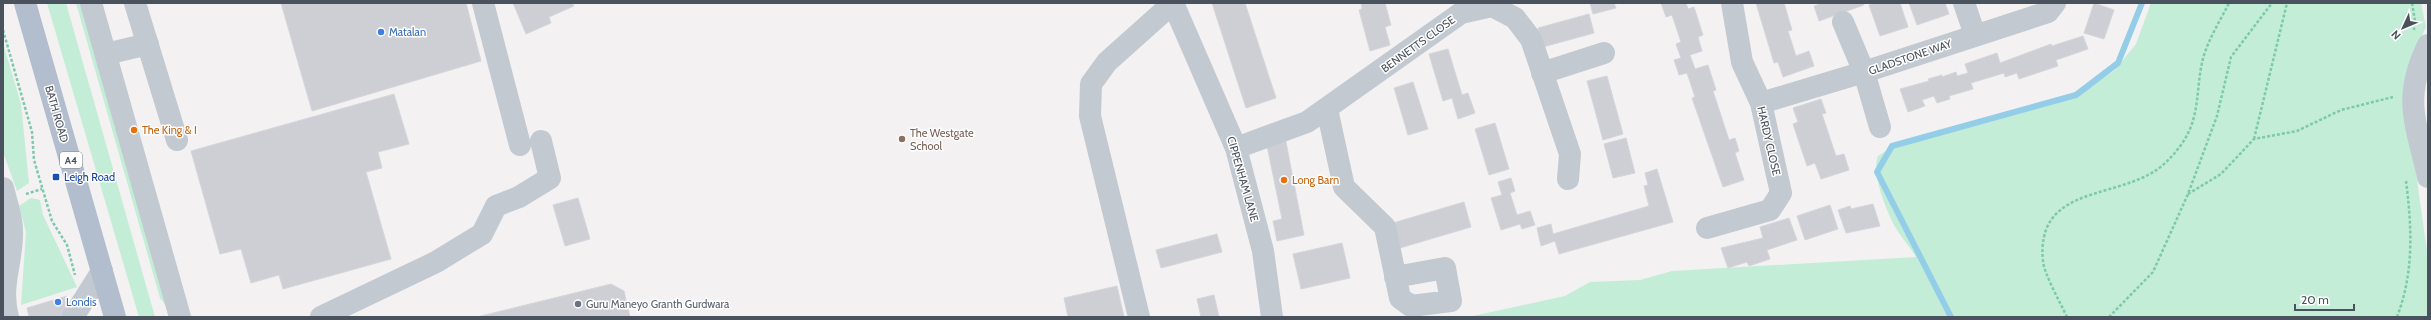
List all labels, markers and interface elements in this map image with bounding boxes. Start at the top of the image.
north arrow [2383,8,2423,48]
street label: BENNETTS CLOSE [1378,13,1458,75]
place label: Matalan [389,25,426,39]
marker: Matalan [376,27,386,37]
text: N [2388,27,2404,43]
street label: GLADSTONE WAY [1867,36,1954,78]
street label: BATH ROAD [42,84,72,144]
street label: HARDY CLOSE [1754,105,1784,177]
place label: The King & I [142,123,197,137]
marker: The King & I [129,125,139,135]
place label: The Westgate School [910,126,974,153]
marker: The Westgate School [897,134,907,144]
street label: CIPPENHAM LANE [1224,135,1262,223]
road number: A4 [60,152,82,168]
place label: Leigh Road [64,170,115,184]
marker: Leigh Road [51,172,61,182]
place label: Long Barn [1292,173,1339,187]
marker: Long Barn [1279,175,1289,185]
scale bar [2295,286,2354,312]
text: 20 m [2301,292,2329,307]
place label: Londis [66,295,97,309]
marker: Londis [53,297,63,307]
place label: Guru Maneyo Granth Gurdwara [586,297,730,311]
marker: Guru Maneyo Granth Gurdwara [573,299,583,309]

